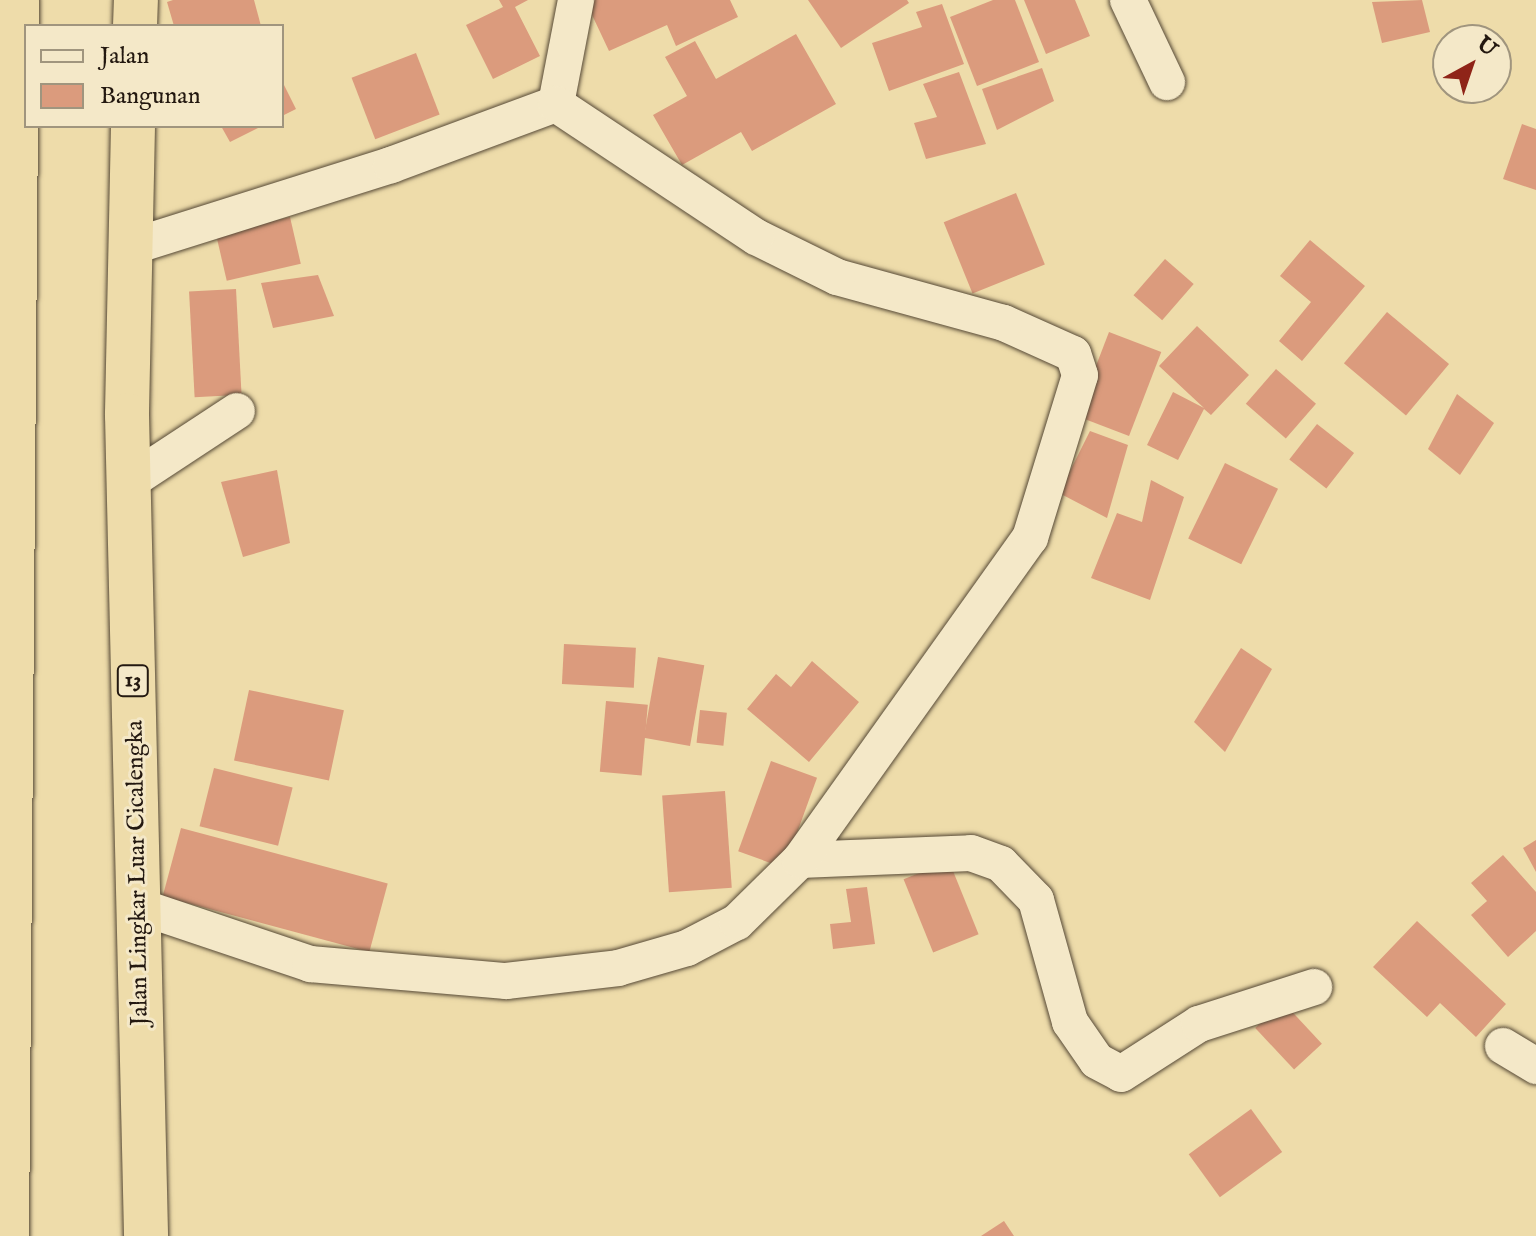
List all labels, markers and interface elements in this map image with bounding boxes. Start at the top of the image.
legend [24,24,284,128]
north arrow [1432,24,1512,104]
text: U [1470,30,1502,64]
text: Jalan [100,41,149,72]
text: Bangunan [100,81,200,112]
road number: 13 [115,663,151,699]
street label: Jalan Lingkar Luar Cicalengka [121,720,155,1026]

